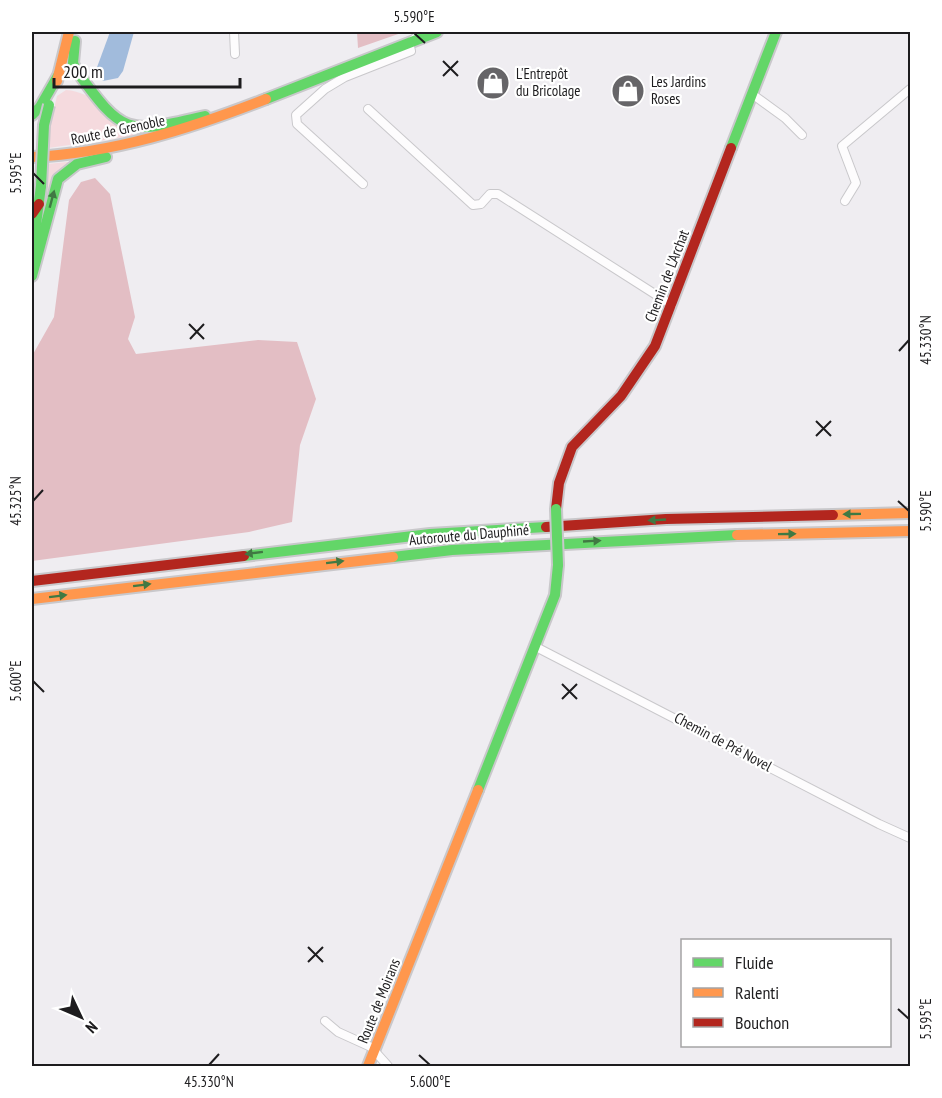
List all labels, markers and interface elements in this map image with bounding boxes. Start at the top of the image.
text: 5.590°E [393,7,435,26]
scale bar [54,51,240,89]
text: 200 m [63,60,103,83]
place label: L'Entrepôt du Bricolage [516,64,580,100]
shop icon: L'Entrepôt du Bricolage [475,65,511,101]
place label: Les Jardins Roses [651,72,706,108]
shop icon: Les Jardins Roses [610,73,646,109]
street label: Route de Grenoble [69,110,167,149]
text: 5.595°E [6,152,25,194]
one-way arrow [47,190,57,208]
street label: Chemin de L'Archat [640,227,693,325]
text: 45.330°N [916,315,935,365]
text: 45.325°N [6,476,25,526]
text: 5.590°E [916,490,935,532]
one-way arrow [843,510,862,519]
one-way arrow [648,515,667,524]
street label: Autoroute du Dauphiné [408,520,530,549]
one-way arrow [778,529,797,539]
one-way arrow [583,537,602,546]
one-way arrow [244,549,263,558]
one-way arrow [326,557,345,567]
one-way arrow [132,581,151,590]
one-way arrow [48,591,67,601]
text: 5.600°E [6,660,25,702]
street label: Chemin de Pré Novel [671,708,776,776]
legend [681,939,891,1047]
text: Fluide [735,951,774,974]
street label: Route de Moirans [353,956,404,1046]
text: Ralenti [735,981,779,1004]
north arrow [51,987,111,1047]
text: 5.595°E [916,998,935,1040]
text: Bouchon [735,1011,789,1034]
text: N [82,1017,102,1037]
text: 45.330°N [184,1072,234,1091]
text: 5.600°E [409,1072,451,1091]

